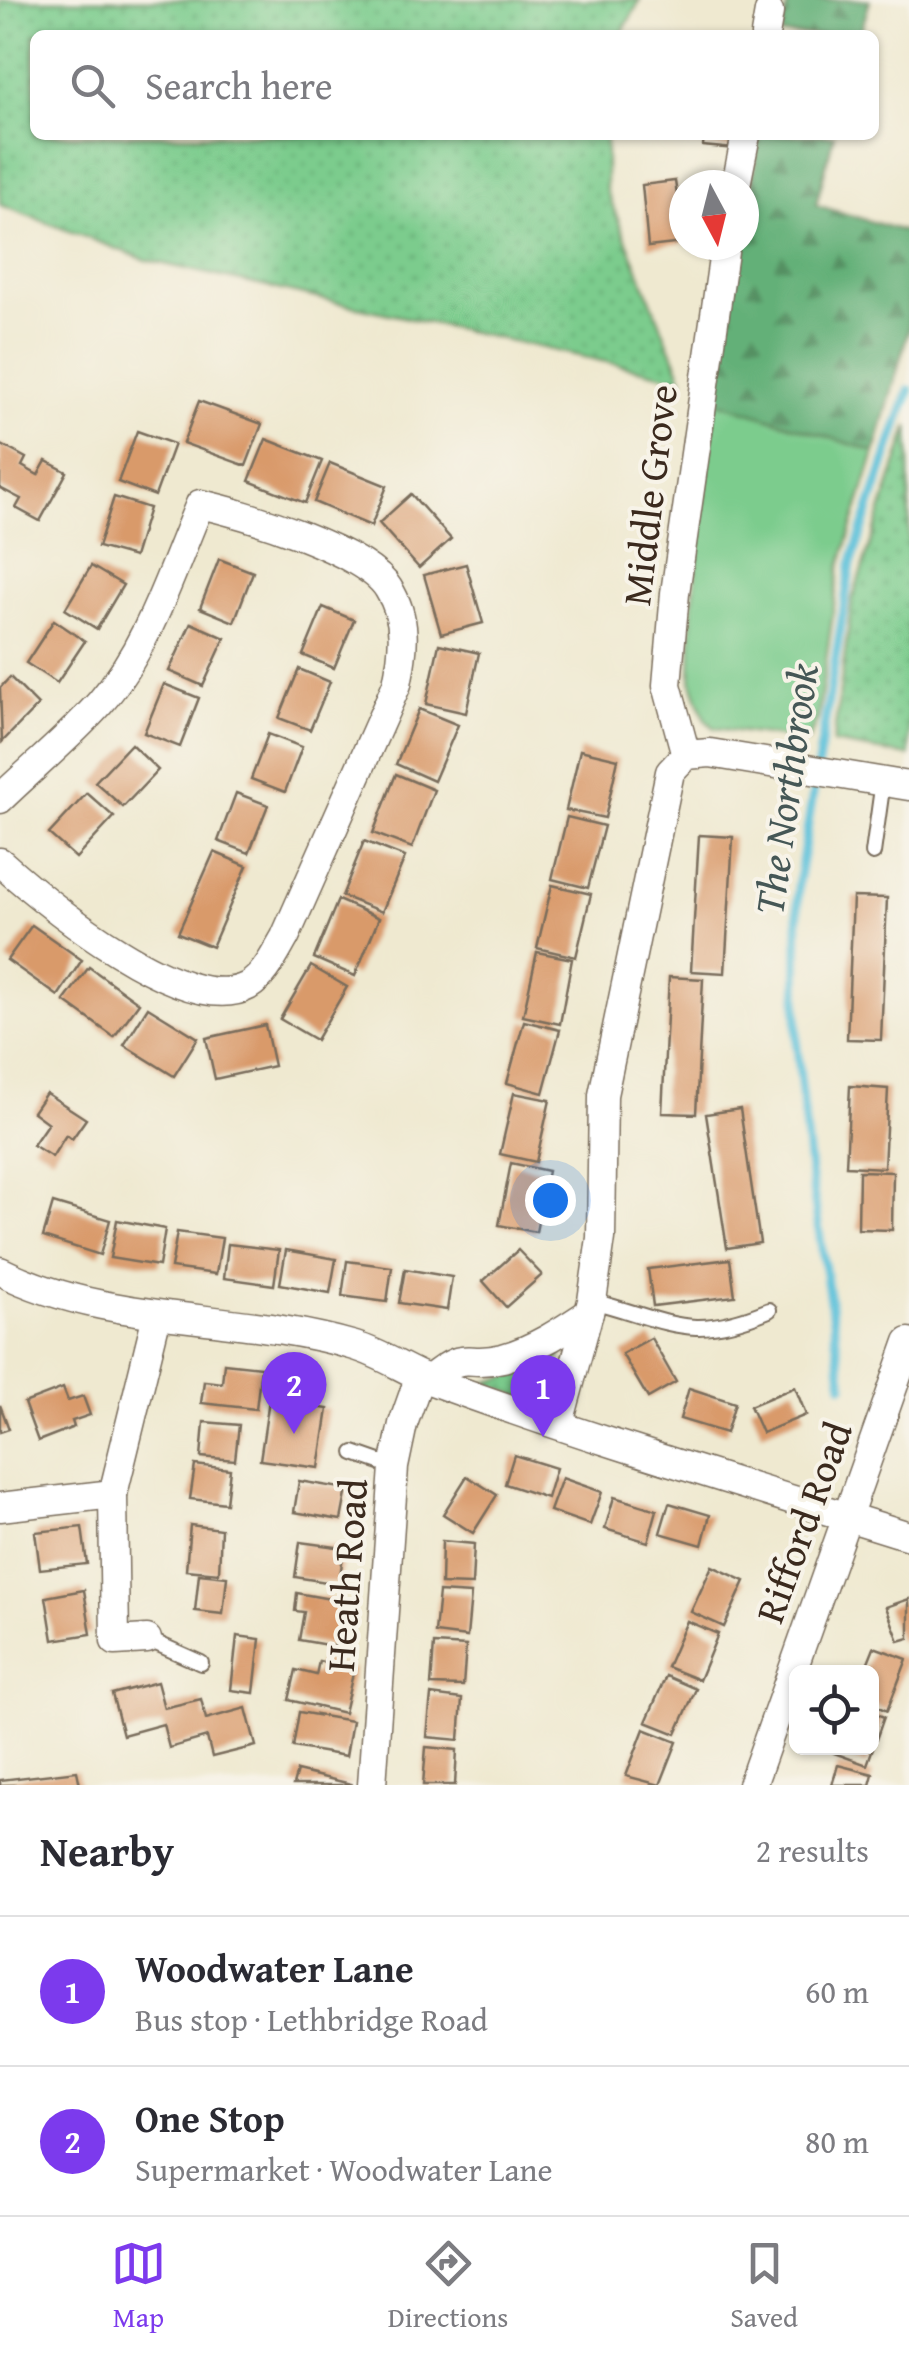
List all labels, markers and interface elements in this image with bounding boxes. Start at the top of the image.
search box [30,30,879,140]
text: Search here [145,57,333,113]
icon: search [65,58,120,113]
north arrow [669,170,759,260]
street label: Middle Grove [606,381,692,609]
water label: The Northbrook [737,659,833,918]
your location [525,1175,576,1226]
pin: 2 [262,1352,326,1434]
pin: 1 [510,1354,576,1437]
street label: Rifford Road [739,1413,867,1631]
street label: Heath Road [310,1476,382,1673]
map controls [789,1665,879,1755]
button: locate [789,1665,879,1755]
text: Nearby [40,1820,174,1881]
text: 2 results [756,1827,869,1874]
text: Woodwater Lane [135,1940,414,1996]
text: 1 [64,1968,81,2015]
text: 60 m [805,1968,869,2015]
text: Bus stop · Lethbridge Road [135,1996,488,2043]
text: One Stop [135,2090,285,2146]
text: 2 [64,2118,81,2165]
text: 80 m [805,2118,869,2165]
text: Supermarket · Woodwater Lane [135,2146,552,2193]
tab: Map [111,2236,166,2337]
tab: Directions [388,2236,508,2337]
tab: Saved [730,2236,798,2337]

